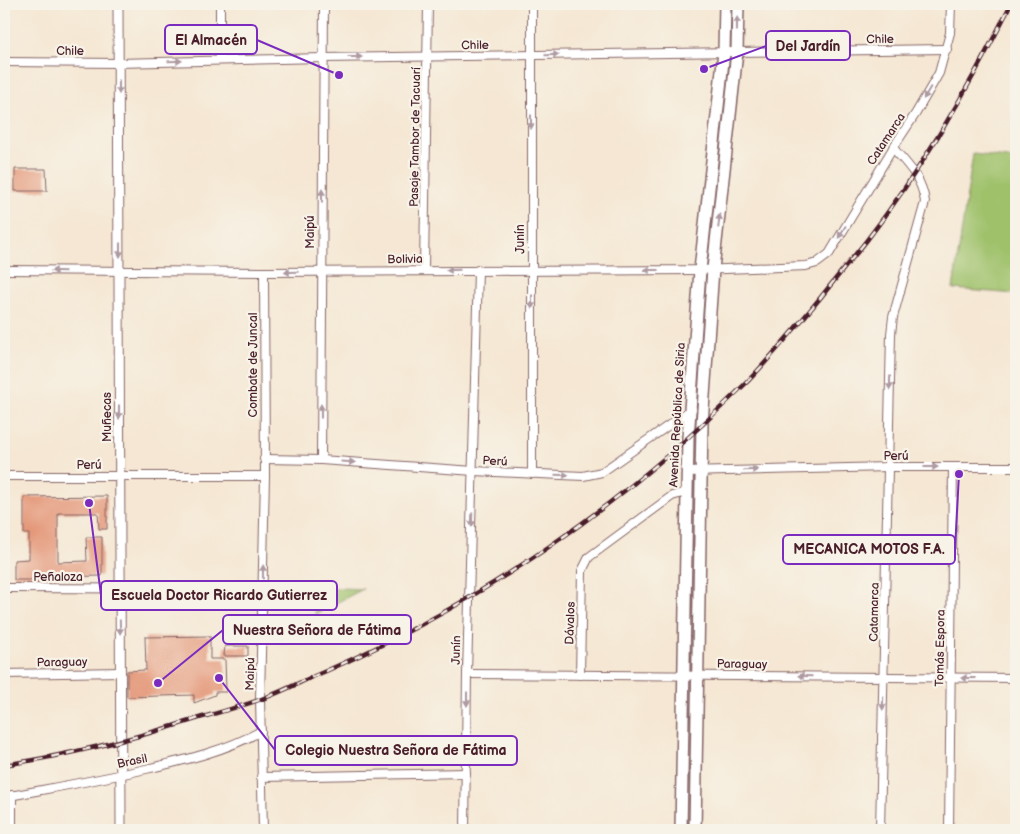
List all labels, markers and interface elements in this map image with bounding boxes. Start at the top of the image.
one-way arrow [733,16,741,32]
callout: El Almacén [165,25,257,54]
callout: Del Jardín [766,31,850,60]
text: El Almacén [175,32,247,49]
street label: Chile [866,32,894,47]
street label: Chile [461,38,489,53]
text: Del Jardín [776,38,841,55]
street label: Chile [56,44,84,59]
one-way arrow [545,51,561,59]
one-way arrow [347,53,363,61]
one-way arrow [167,57,183,65]
street label: Pasaje Tambor de Tacuarí [407,67,424,207]
one-way arrow [115,80,123,96]
one-way arrow [923,87,932,100]
street label: Catamarca [864,110,909,168]
one-way arrow [527,115,535,131]
one-way arrow [318,188,326,204]
one-way arrow [715,213,723,229]
street label: Maipú [303,215,318,249]
street label: Junín [513,224,528,254]
one-way arrow [838,225,847,238]
one-way arrow [116,242,124,258]
street label: Bolivia [387,252,423,267]
one-way arrow [445,266,461,274]
one-way arrow [643,266,659,274]
one-way arrow [50,267,66,275]
one-way arrow [283,268,299,276]
one-way arrow [528,295,536,311]
street label: Combate de Juncal [246,313,261,417]
street label: Avenida República de Siria [666,342,689,488]
one-way arrow [886,375,894,391]
street label: Muñecas [100,392,115,442]
one-way arrow [317,403,325,419]
one-way arrow [115,405,123,421]
street label: Perú [883,449,909,464]
street label: Perú [482,453,508,470]
street label: Perú [76,458,102,473]
one-way arrow [340,458,356,466]
one-way arrow [923,463,939,471]
one-way arrow [743,466,759,474]
one-way arrow [555,472,571,480]
one-way arrow [468,512,476,528]
callout: MECANICA MOTOS F.A. [783,535,955,564]
text: MECANICA MOTOS F.A. [793,541,945,558]
one-way arrow [259,563,267,579]
street label: Peñaloza [33,570,83,585]
callout: Escuela Doctor Ricardo Gutierrez [101,581,337,610]
street label: Catamarca [866,582,883,642]
text: Escuela Doctor Ricardo Gutierrez [111,587,327,604]
street label: Dávalos [562,601,579,645]
street label: Tomás Espora [932,609,949,687]
callout: Nuestra Señora de Fátima [223,615,411,644]
one-way arrow [116,620,124,636]
text: Nuestra Señora de Fátima [233,622,401,639]
street label: Junín [449,635,464,665]
street label: Paraguay [37,655,88,670]
street label: Maipú [242,657,259,691]
street label: Paraguay [717,657,768,672]
one-way arrow [797,672,813,680]
one-way arrow [959,674,975,682]
one-way arrow [463,692,471,708]
one-way arrow [879,695,887,711]
callout: Colegio Nuestra Señora de Fátima [275,736,517,765]
text: Colegio Nuestra Señora de Fátima [285,742,507,759]
street label: Brasil [116,751,149,772]

